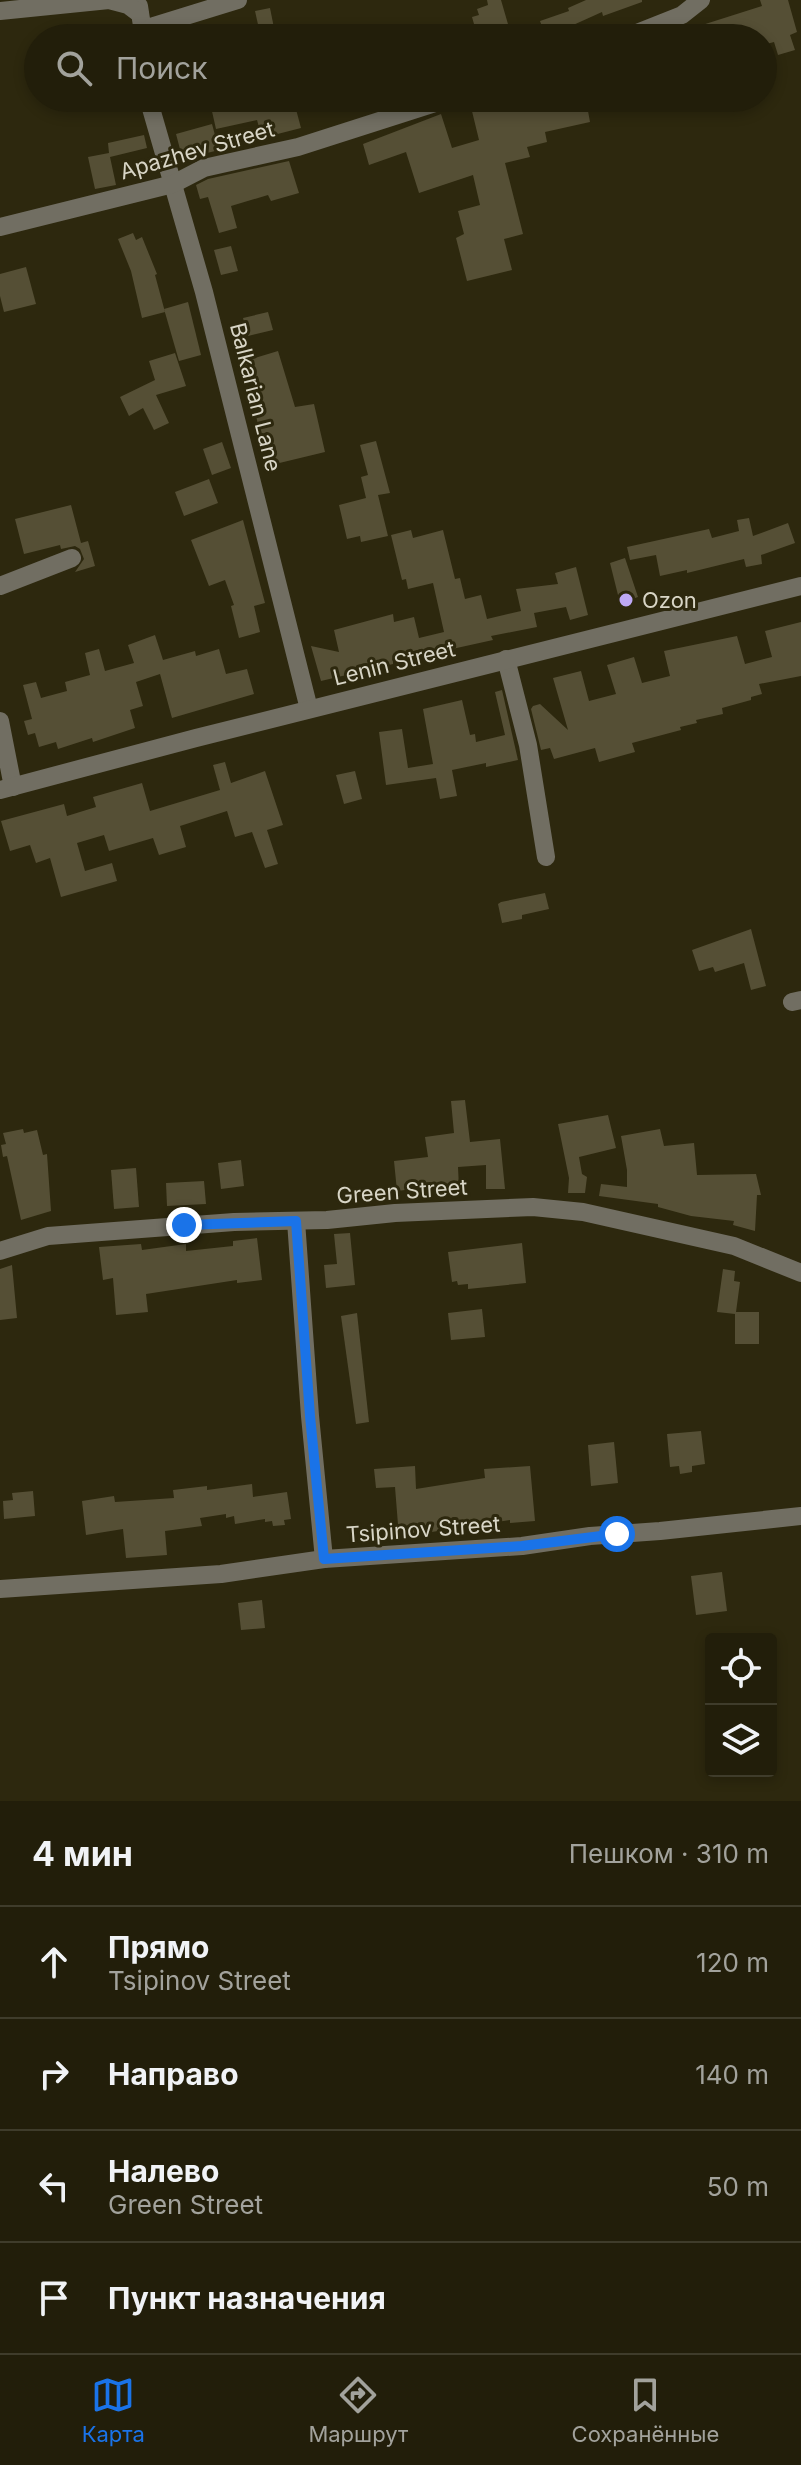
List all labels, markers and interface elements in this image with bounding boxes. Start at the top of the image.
search box [24,24,777,112]
icon: search [52,46,96,90]
text: Поиск [116,50,207,86]
street label: Apazhev Street [117,116,277,184]
street label: Balkarian Lane [225,320,287,474]
place label: Ozon [642,587,697,613]
marker: Ozon [617,591,635,609]
street label: Lenin Street [330,635,458,691]
street label: Green Street [336,1173,468,1209]
route end [166,1207,202,1243]
street label: Tsipinov Street [345,1511,501,1547]
route start [599,1516,635,1552]
map controls [705,1633,777,1777]
button: locate [705,1633,777,1705]
button: layers [705,1705,777,1777]
text: 4 мин [32,1833,133,1874]
text: Пешком · 310 m [569,1838,769,1869]
text: Прямо [108,1929,209,1965]
icon: ahead [32,1940,76,1984]
text: 120 m [696,1947,769,1978]
text: Tsipinov Street [108,1965,291,1996]
icon: right [32,2052,76,2096]
text: Направо [108,2056,239,2092]
text: 140 m [695,2059,769,2090]
text: Налево [108,2153,220,2189]
icon: left [32,2164,76,2208]
text: 50 m [707,2171,769,2202]
text: Green Street [108,2189,263,2220]
icon: arrive [32,2276,76,2320]
text: Пункт назначения [108,2280,386,2316]
tab: Карта [82,2373,145,2447]
tab: Маршрут [308,2373,408,2447]
tab: Сохранённые [572,2373,719,2447]

